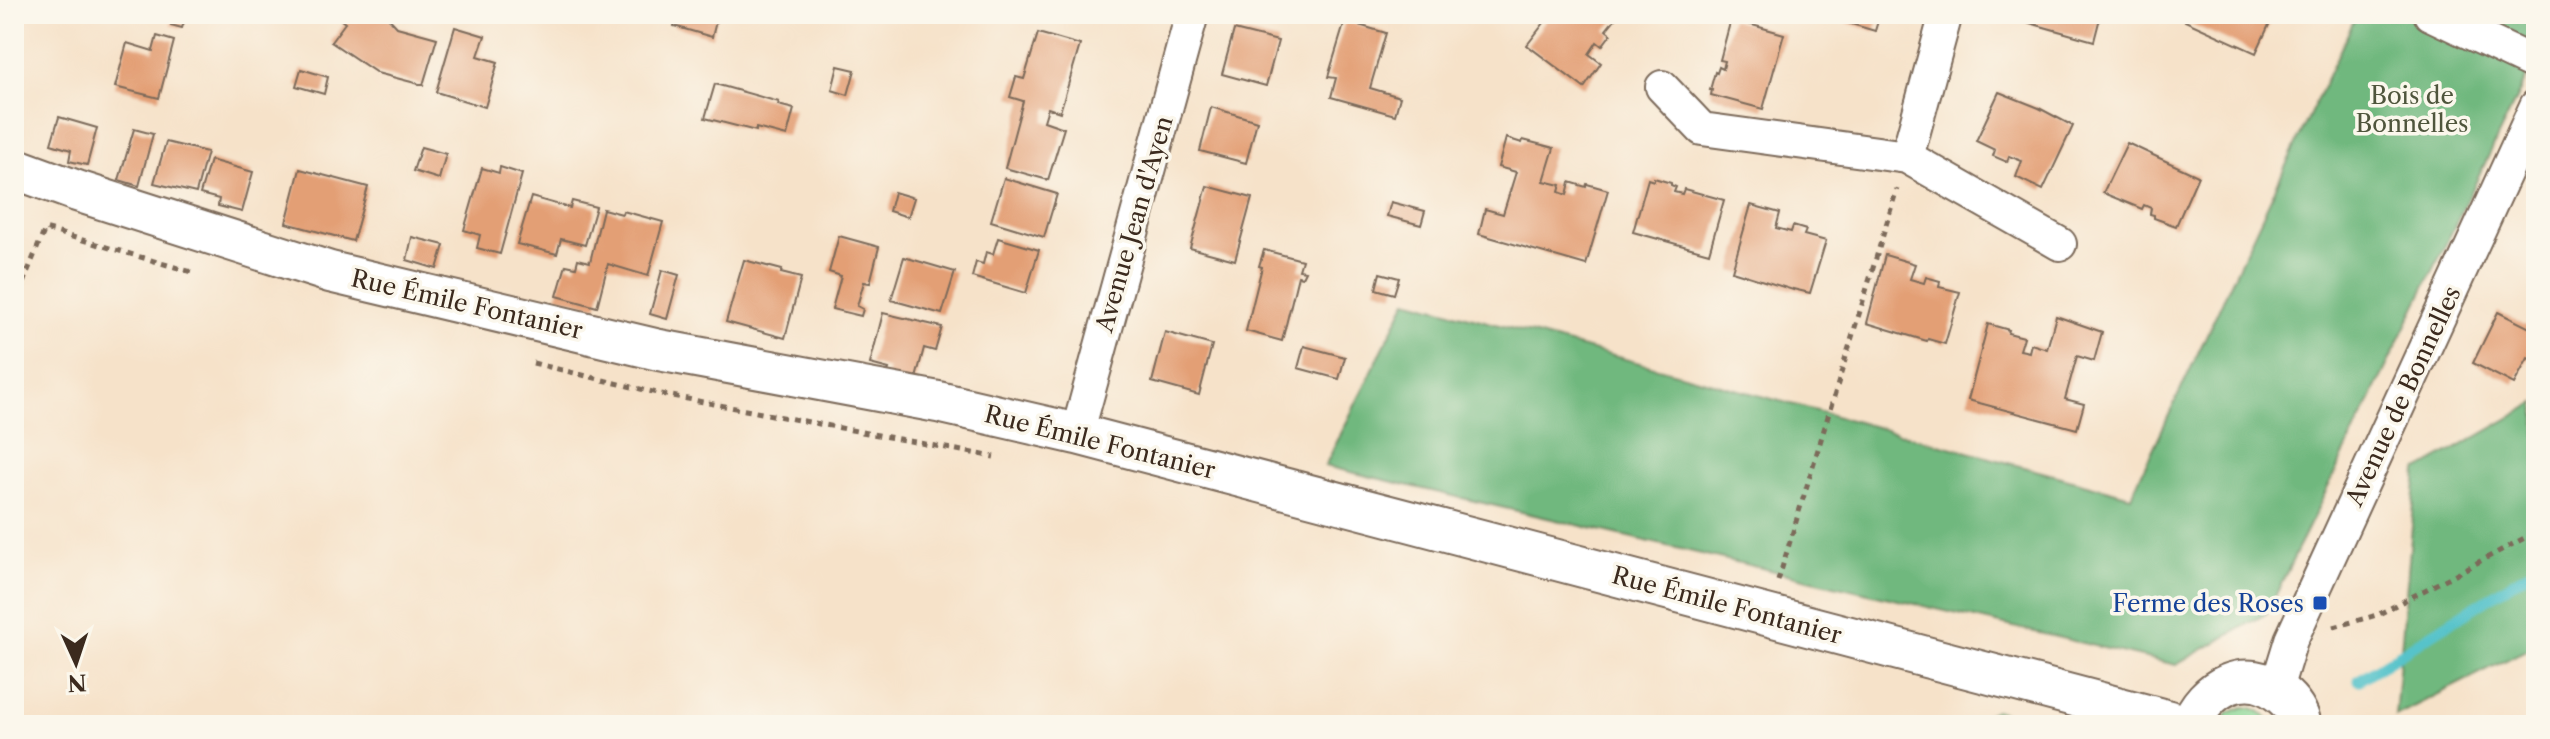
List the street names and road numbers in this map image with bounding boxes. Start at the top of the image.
street label: Avenue Jean d'Ayen [1089,113,1179,336]
street label: Rue Émile Fontanier [348,263,586,345]
street label: Avenue de Bonnelles [2339,281,2467,511]
street label: Rue Émile Fontanier [982,399,1218,485]
street label: Rue Émile Fontanier [1609,560,1845,650]

